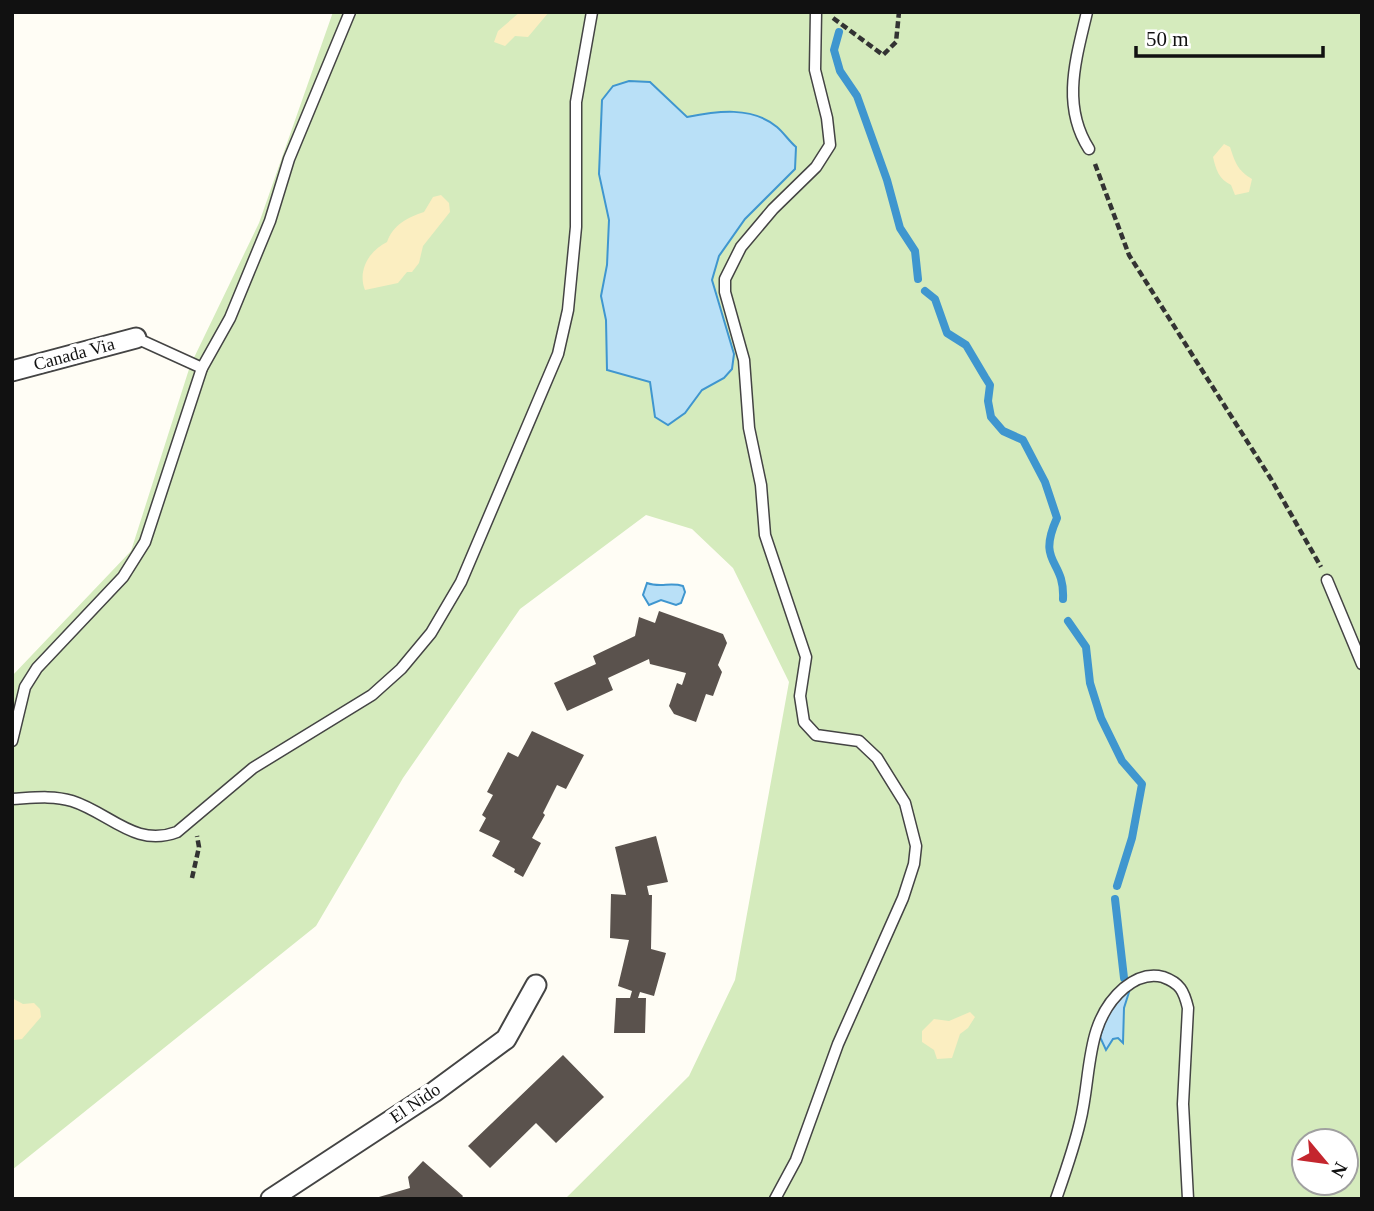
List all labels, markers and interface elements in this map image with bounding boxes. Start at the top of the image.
scale bar [1136,14,1323,58]
text: 50 m [1146,27,1189,51]
street label: Canada Via [31,334,117,374]
street label: El Nido [386,1079,444,1127]
north arrow [1290,1127,1360,1197]
text: N [1327,1159,1352,1181]

